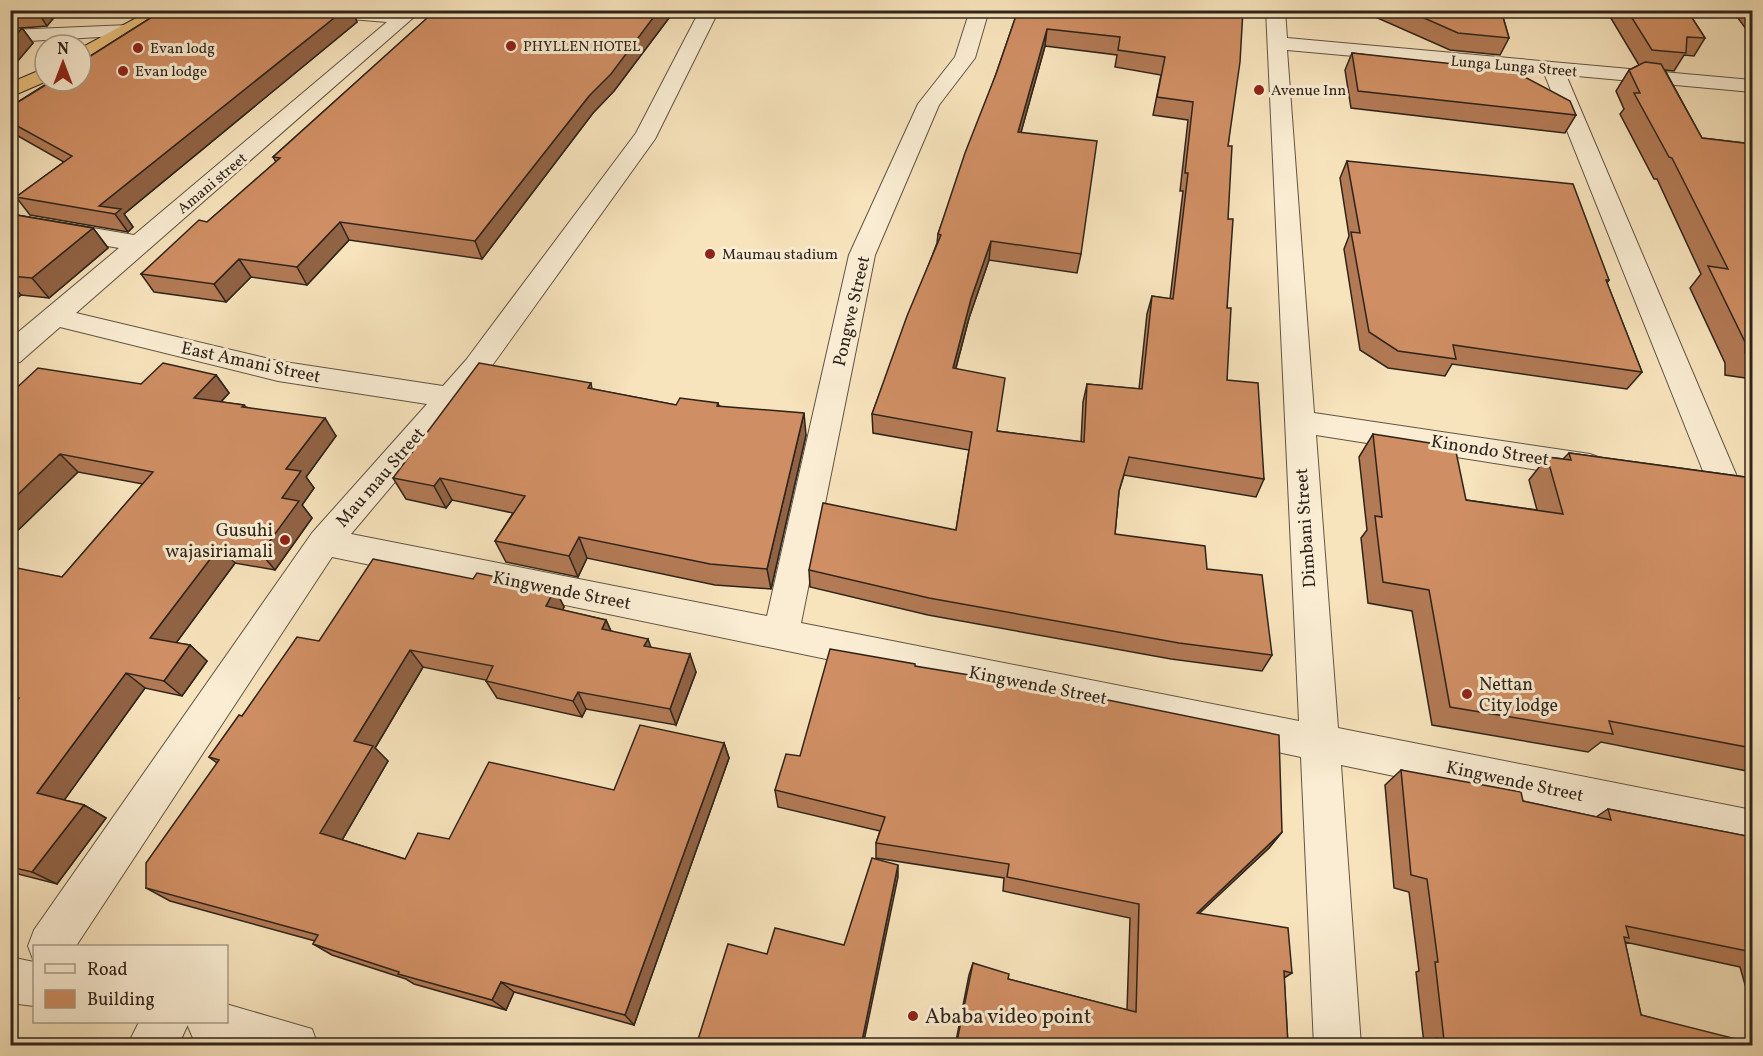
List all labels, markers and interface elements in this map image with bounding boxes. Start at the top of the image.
north arrow [33,33,93,93]
place label: PHYLLEN HOTEL [523,37,641,58]
text: N [57,39,69,61]
place label: Evan lodg [150,39,215,60]
marker: PHYLLEN HOTEL [504,39,518,53]
marker: Evan lodg [131,41,145,55]
street label: Lunga Lunga Street [1450,51,1578,83]
place label: Evan lodge [135,62,207,83]
marker: Evan lodge [116,64,130,78]
place label: Avenue Inn [1271,81,1346,102]
marker: Avenue Inn [1252,83,1266,97]
street label: Amani street [174,149,252,220]
place label: Maumau stadium [722,245,838,266]
marker: Maumau stadium [703,247,717,261]
street label: Pongwe Street [828,254,877,369]
street label: East Amani Street [179,336,323,390]
street label: Mau mau Street [331,422,432,533]
street label: Kinondo Street [1429,430,1551,473]
street label: Dimbani Street [1290,467,1323,589]
place label: Gusuhi wajasiriamali [165,519,273,565]
marker: Gusuhi wajasiriamali [278,533,292,547]
street label: Kingwende Street [491,566,633,617]
street label: Kingwende Street [967,661,1109,712]
place label: Nettan City lodge [1479,673,1558,719]
marker: Nettan City lodge [1460,687,1474,701]
street label: Kingwende Street [1444,756,1586,809]
legend [33,945,228,1023]
text: Road [87,958,128,983]
text: Building [87,988,155,1013]
place label: Ababa video point [925,1003,1091,1032]
marker: Ababa video point [906,1009,920,1023]

